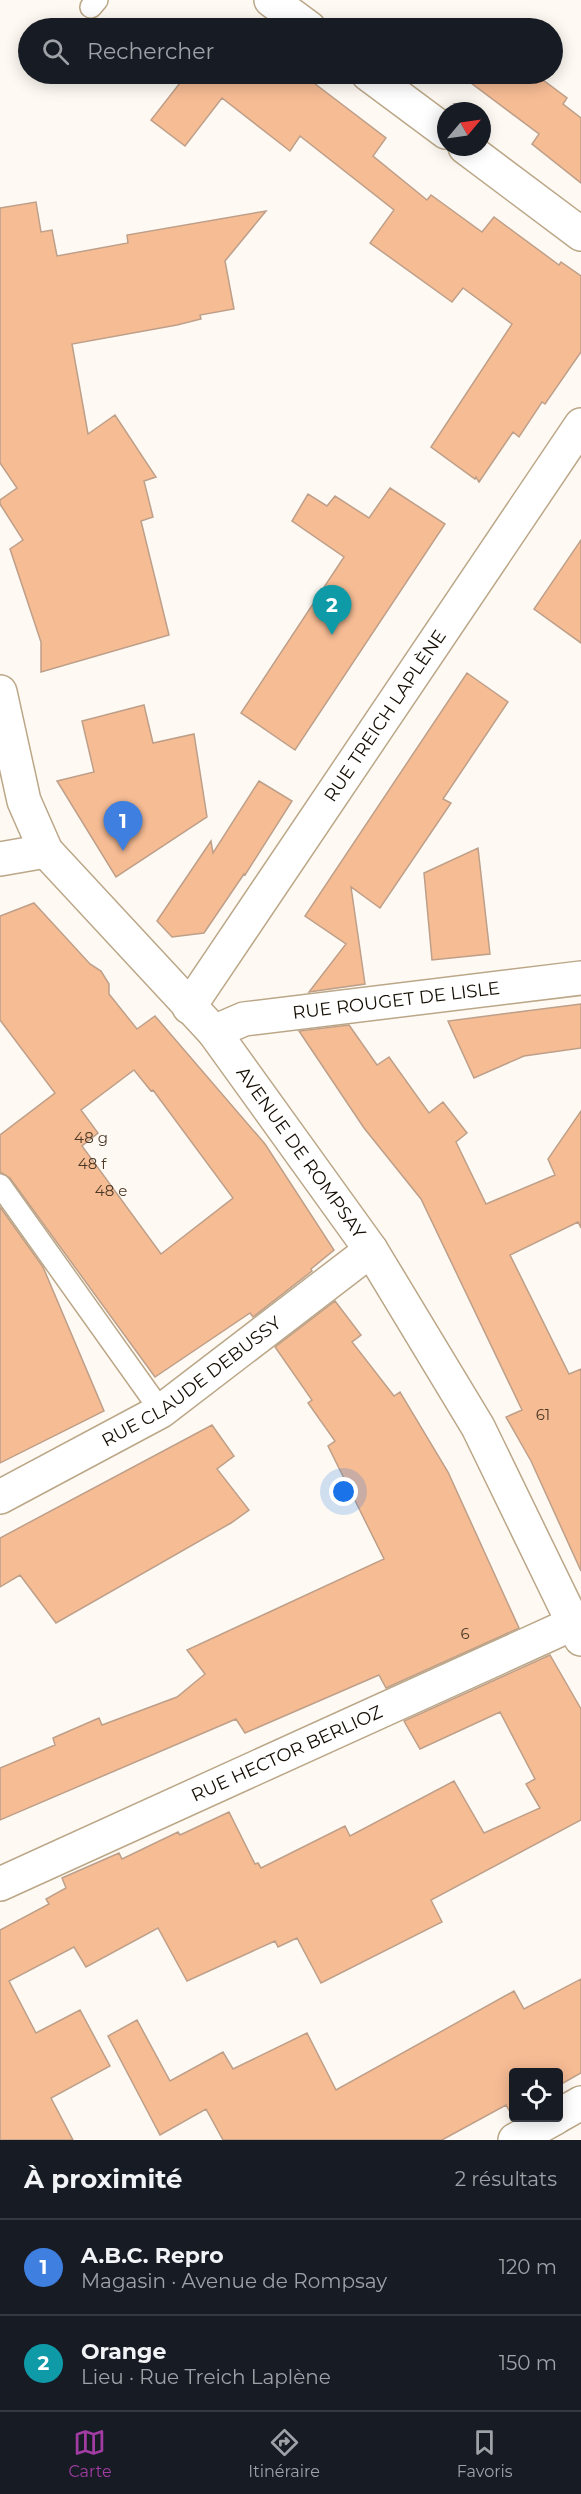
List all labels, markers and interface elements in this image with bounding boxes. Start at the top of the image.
search box [18,18,563,84]
icon: search [39,35,72,68]
text: Rechercher [87,38,214,65]
north arrow [437,102,491,156]
pin: 2 [312,586,352,635]
street label: RUE TREICH LAPLÈNE [319,626,451,806]
pin: 1 [104,802,142,851]
street label: RUE ROUGET DE LISLE [291,977,501,1024]
street label: AVENUE DE ROMPSAY [232,1062,371,1244]
house number: 48 g [74,1128,108,1147]
house number: 48 f [78,1154,107,1173]
house number: 48 e [95,1181,127,1200]
street label: RUE CLAUDE DEBUSSY [98,1312,286,1452]
house number: 61 [536,1405,550,1424]
your location [329,1477,358,1506]
house number: 6 [460,1624,470,1643]
street label: RUE HECTOR BERLIOZ [188,1701,386,1807]
map controls [509,2068,563,2122]
button: locate [509,2068,563,2122]
text: À proximité [24,2163,183,2195]
text: 2 résultats [455,2167,557,2191]
text: A.B.C. Repro [81,2242,224,2269]
text: 1 [40,2255,47,2279]
text: 120 m [499,2255,557,2279]
text: Magasin · Avenue de Rompsay [81,2269,387,2293]
text: Orange [81,2338,166,2365]
text: 2 [38,2351,49,2375]
text: 150 m [499,2351,557,2375]
text: Lieu · Rue Treich Laplène [81,2365,331,2389]
tab: Carte [68,2426,112,2481]
tab: Itinéraire [248,2426,320,2481]
tab: Favoris [457,2426,513,2481]

